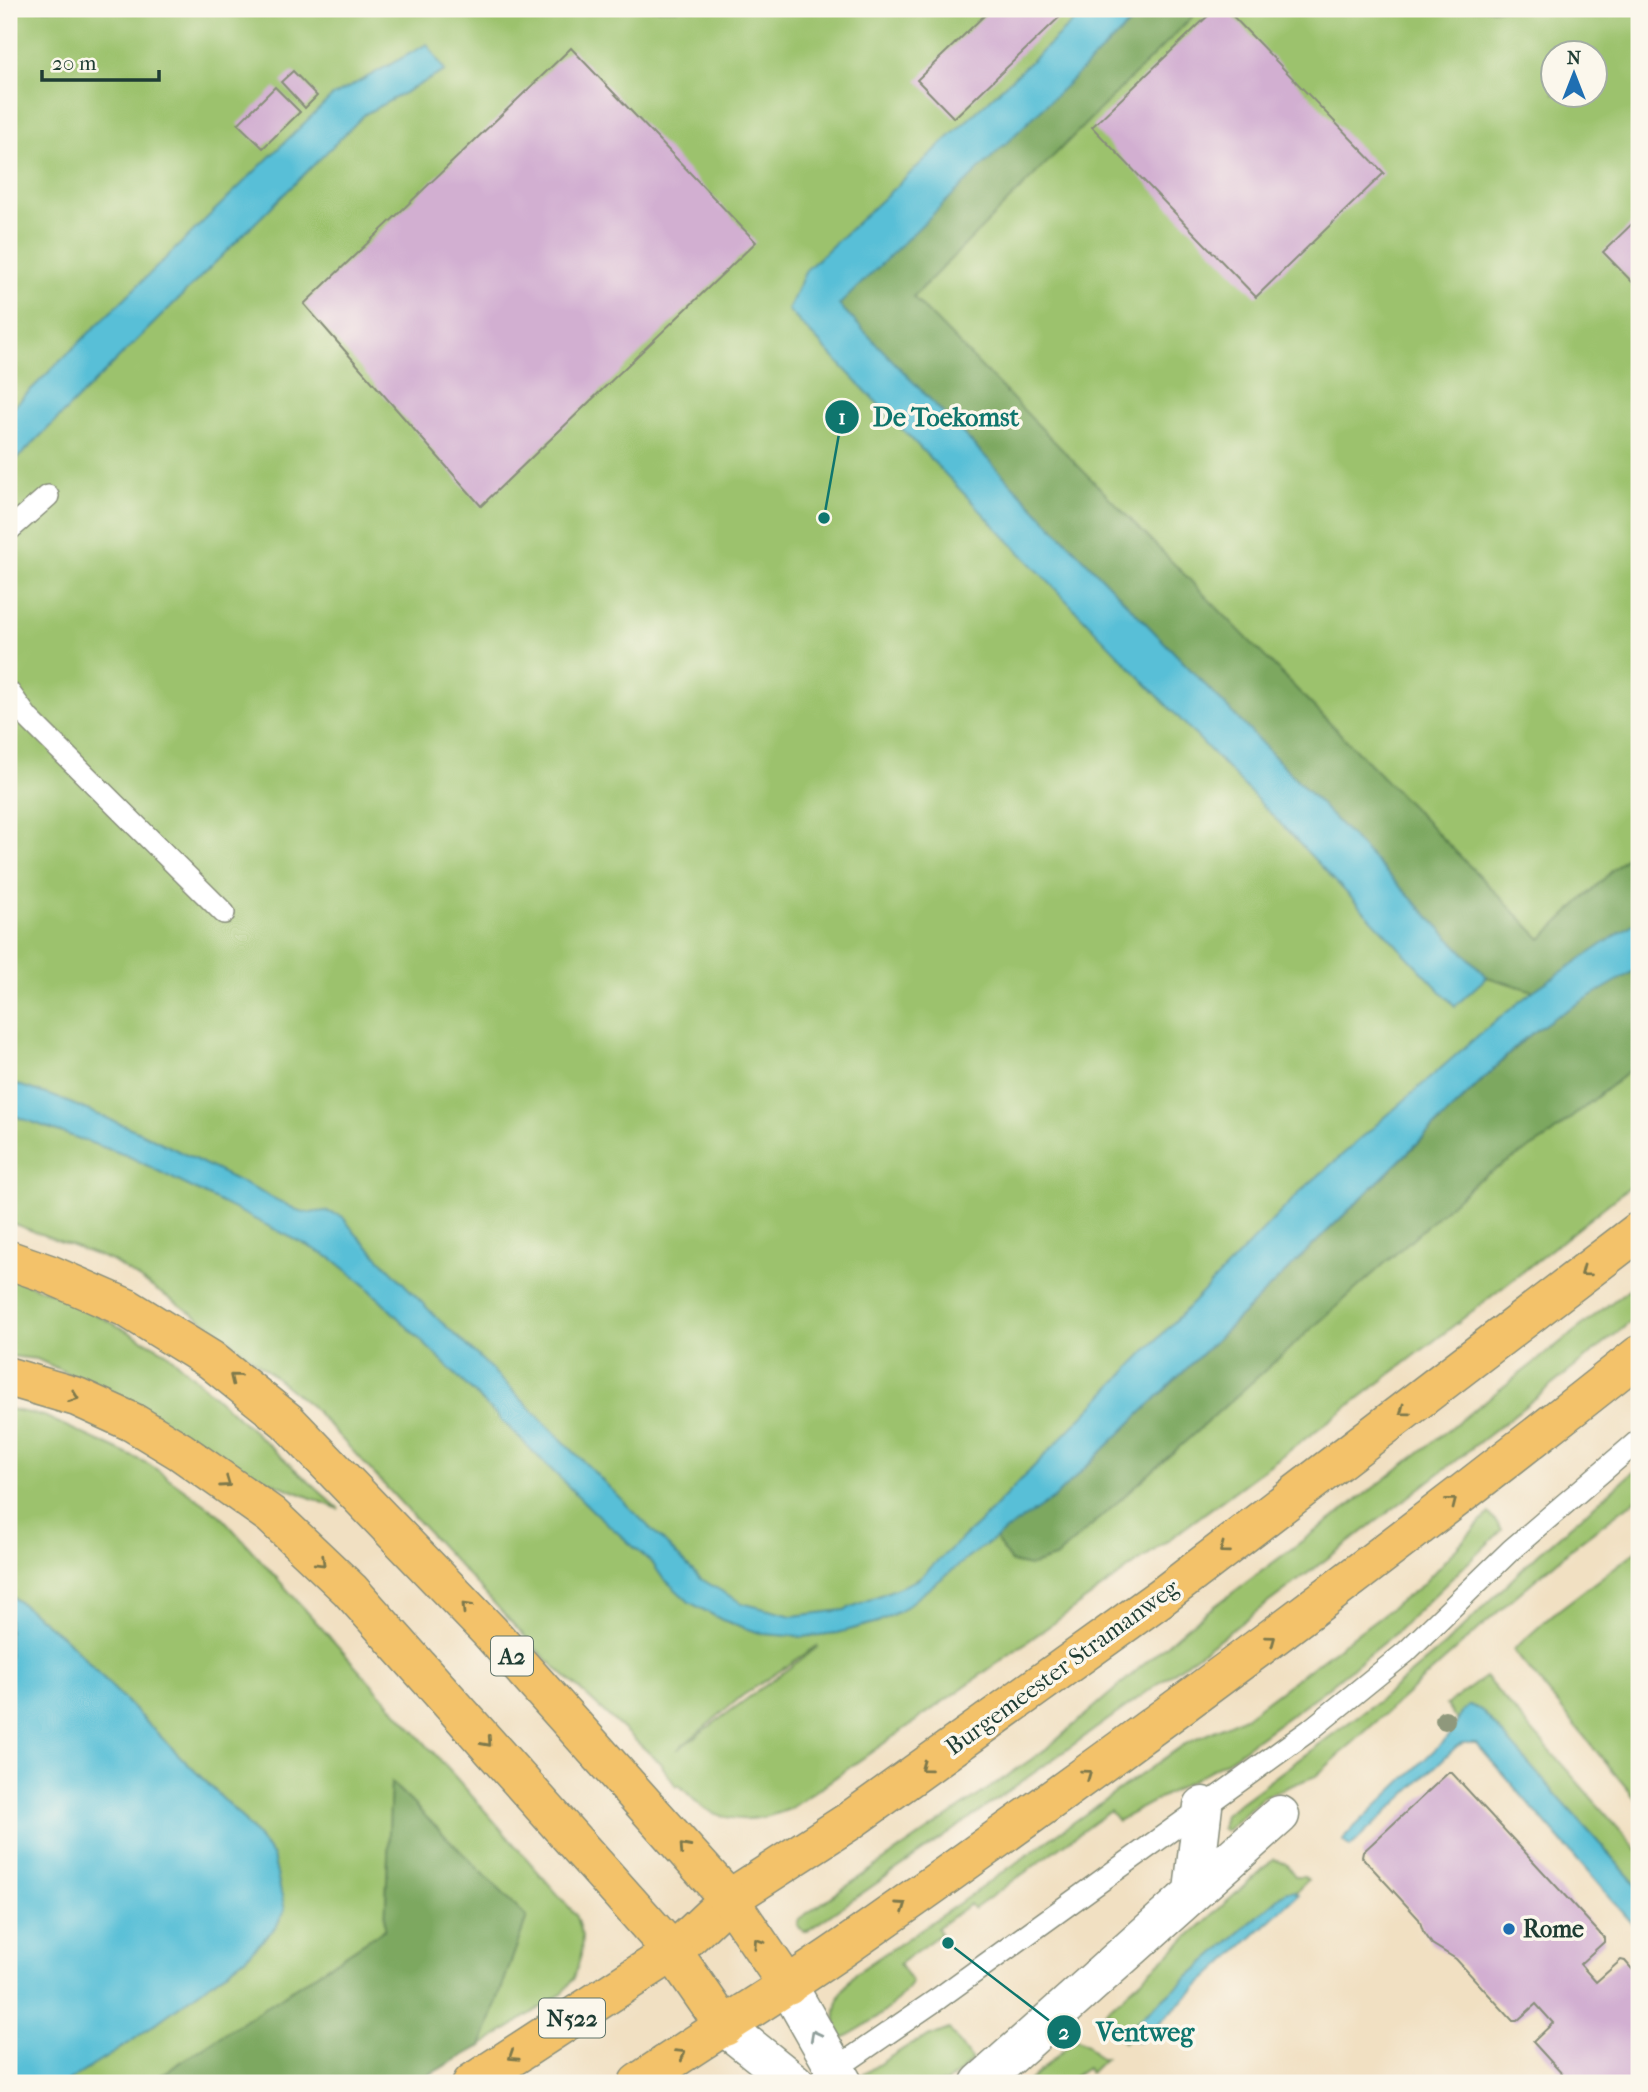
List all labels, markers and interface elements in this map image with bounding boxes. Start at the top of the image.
scale bar [42,38,159,82]
north arrow [1540,38,1610,108]
text: N [1567,47,1582,69]
text: 20 m [52,51,97,75]
callout: De Toekomst [824,394,1033,441]
text: De Toekomst [873,402,1020,433]
text: 1 [838,405,846,429]
one-way arrow [1580,1264,1593,1277]
one-way arrow [229,1374,241,1387]
one-way arrow [67,1389,79,1403]
one-way arrow [1400,1402,1412,1415]
one-way arrow [218,1475,231,1487]
one-way arrow [1444,1497,1456,1510]
one-way arrow [1219,1541,1232,1554]
one-way arrow [312,1553,325,1566]
street label: Burgemeester Stramanweg [940,1572,1185,1761]
one-way arrow [461,1602,474,1615]
one-way arrow [1263,1635,1276,1648]
road number: A2 [491,1637,533,1676]
one-way arrow [479,1734,492,1747]
one-way arrow [920,1759,933,1771]
one-way arrow [1079,1770,1092,1782]
one-way arrow [679,1843,692,1856]
one-way arrow [894,1902,907,1914]
place label: Rome [1523,1915,1584,1943]
marker: Rome [1501,1921,1517,1937]
one-way arrow [754,1937,767,1950]
road number: N522 [539,1998,605,2038]
callout: Ventweg [1047,2008,1208,2055]
text: Ventweg [1095,2017,1195,2048]
text: 2 [1059,2020,1070,2044]
one-way arrow [809,2030,823,2042]
one-way arrow [508,2048,521,2061]
one-way arrow [673,2050,686,2063]

